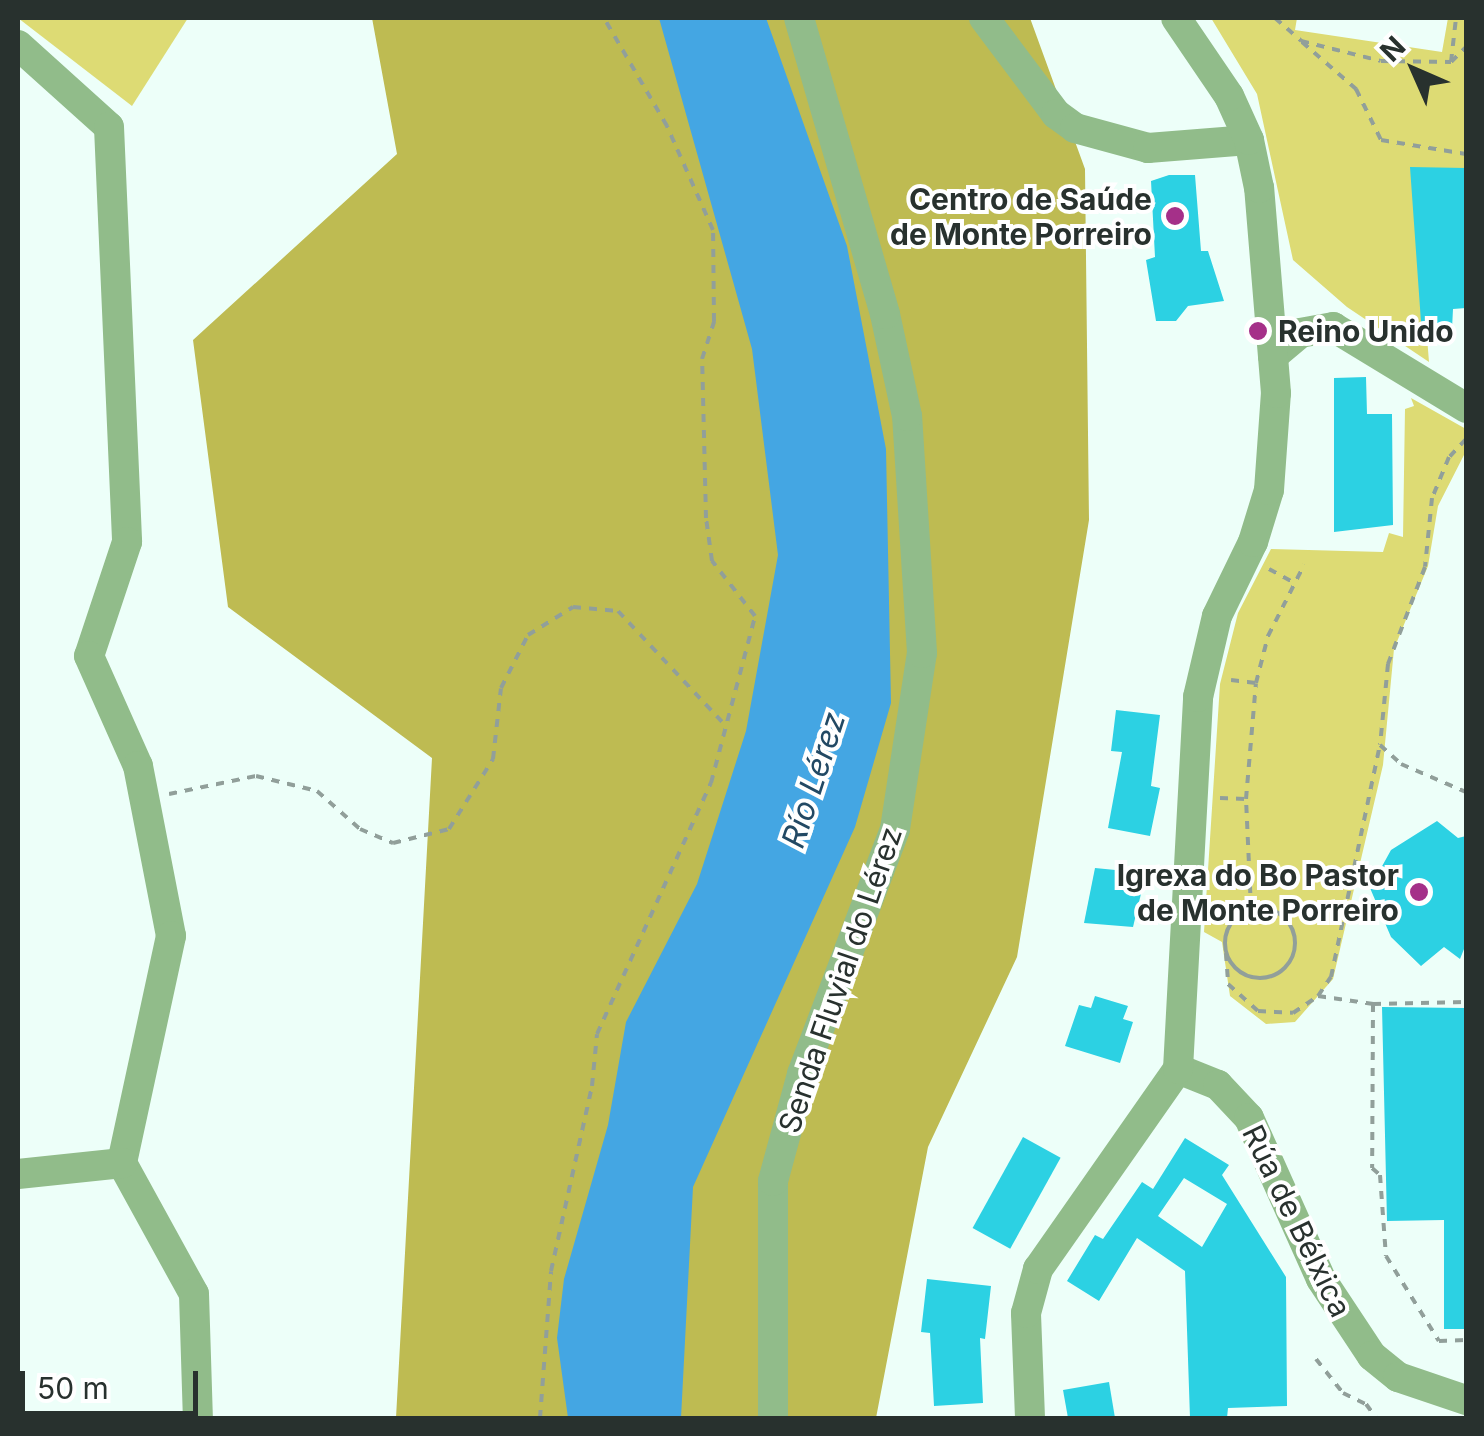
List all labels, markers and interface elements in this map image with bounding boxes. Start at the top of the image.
north arrow [1364,20,1464,120]
text: N [1373,29,1412,68]
place label: Centro de Saúde de Monte Porreiro [890,181,1152,252]
marker: Centro de Saúde de Monte Porreiro [1162,203,1188,229]
place label: Reino Unido [1278,313,1454,349]
marker: Reino Unido [1247,320,1269,342]
water label: Río Lérez [774,707,854,853]
street label: Senda Fluvial do Lérez [771,822,909,1138]
place label: Igrexa do Bo Pastor de Monte Porreiro [1117,857,1399,928]
marker: Igrexa do Bo Pastor de Monte Porreiro [1408,881,1430,903]
street label: Rúa de Bélxica [1235,1119,1359,1323]
scale bar [25,1351,202,1413]
text: 50 m [37,1370,109,1406]

